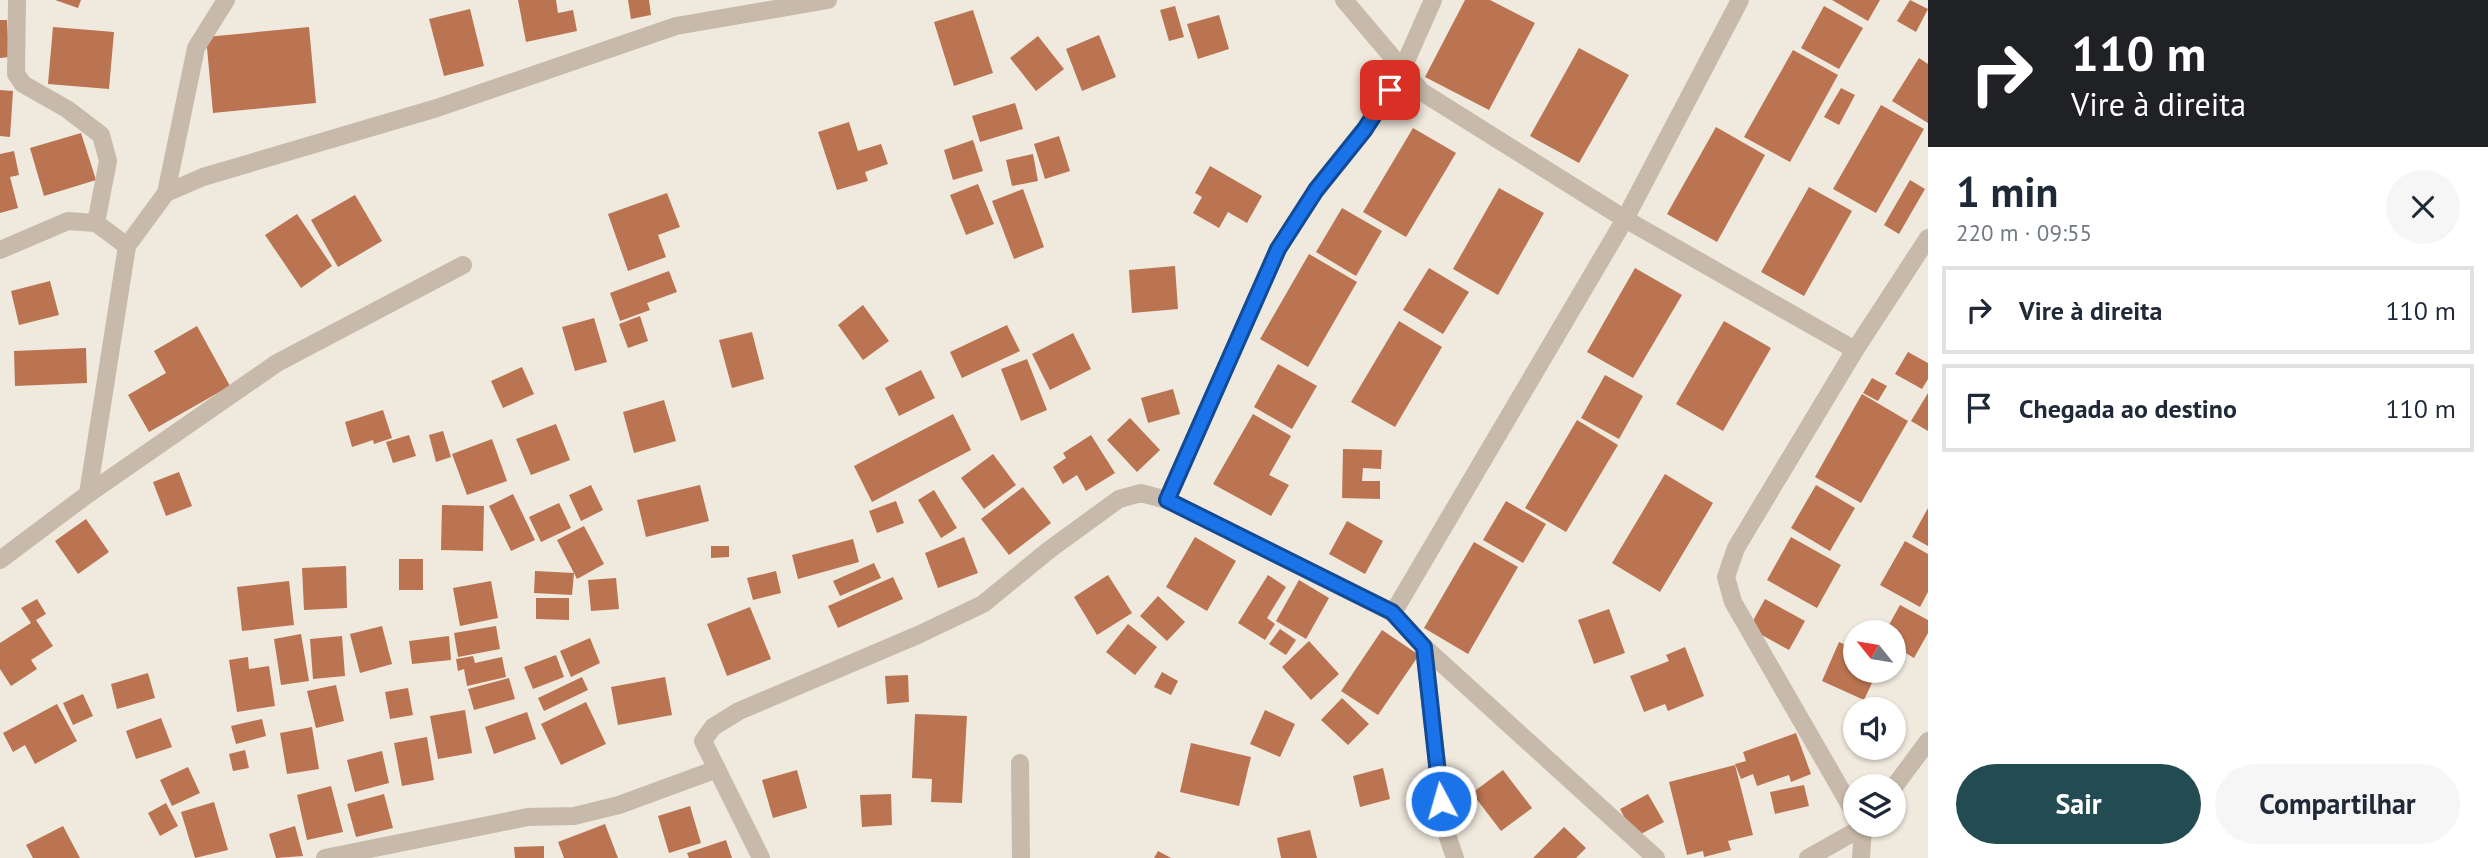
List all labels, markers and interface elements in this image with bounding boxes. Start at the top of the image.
text: 110 m [2071,21,2206,85]
icon: right [1956,28,2047,119]
pin [1360,60,1420,120]
icon: arrive [1371,71,1409,109]
text: Vire à direita [2071,83,2246,125]
text: 1 min [1956,164,2058,219]
button: close [2386,170,2460,244]
text: 220 m · 09:55 [1956,218,2092,247]
icon: right [1960,291,1998,329]
text: Vire à direita [2019,294,2162,327]
text: 110 m [2385,294,2456,327]
icon: arrive [1960,389,1998,427]
text: Chegada ao destino [2019,392,2237,425]
text: 110 m [2385,392,2456,425]
north arrow [1843,620,1906,682]
map controls [1843,620,1906,837]
button: sound [1843,697,1906,760]
position arrow [1404,764,1478,838]
button: Sair [1956,764,2201,844]
button: Compartilhar [2215,764,2460,844]
button: layers [1843,774,1906,837]

